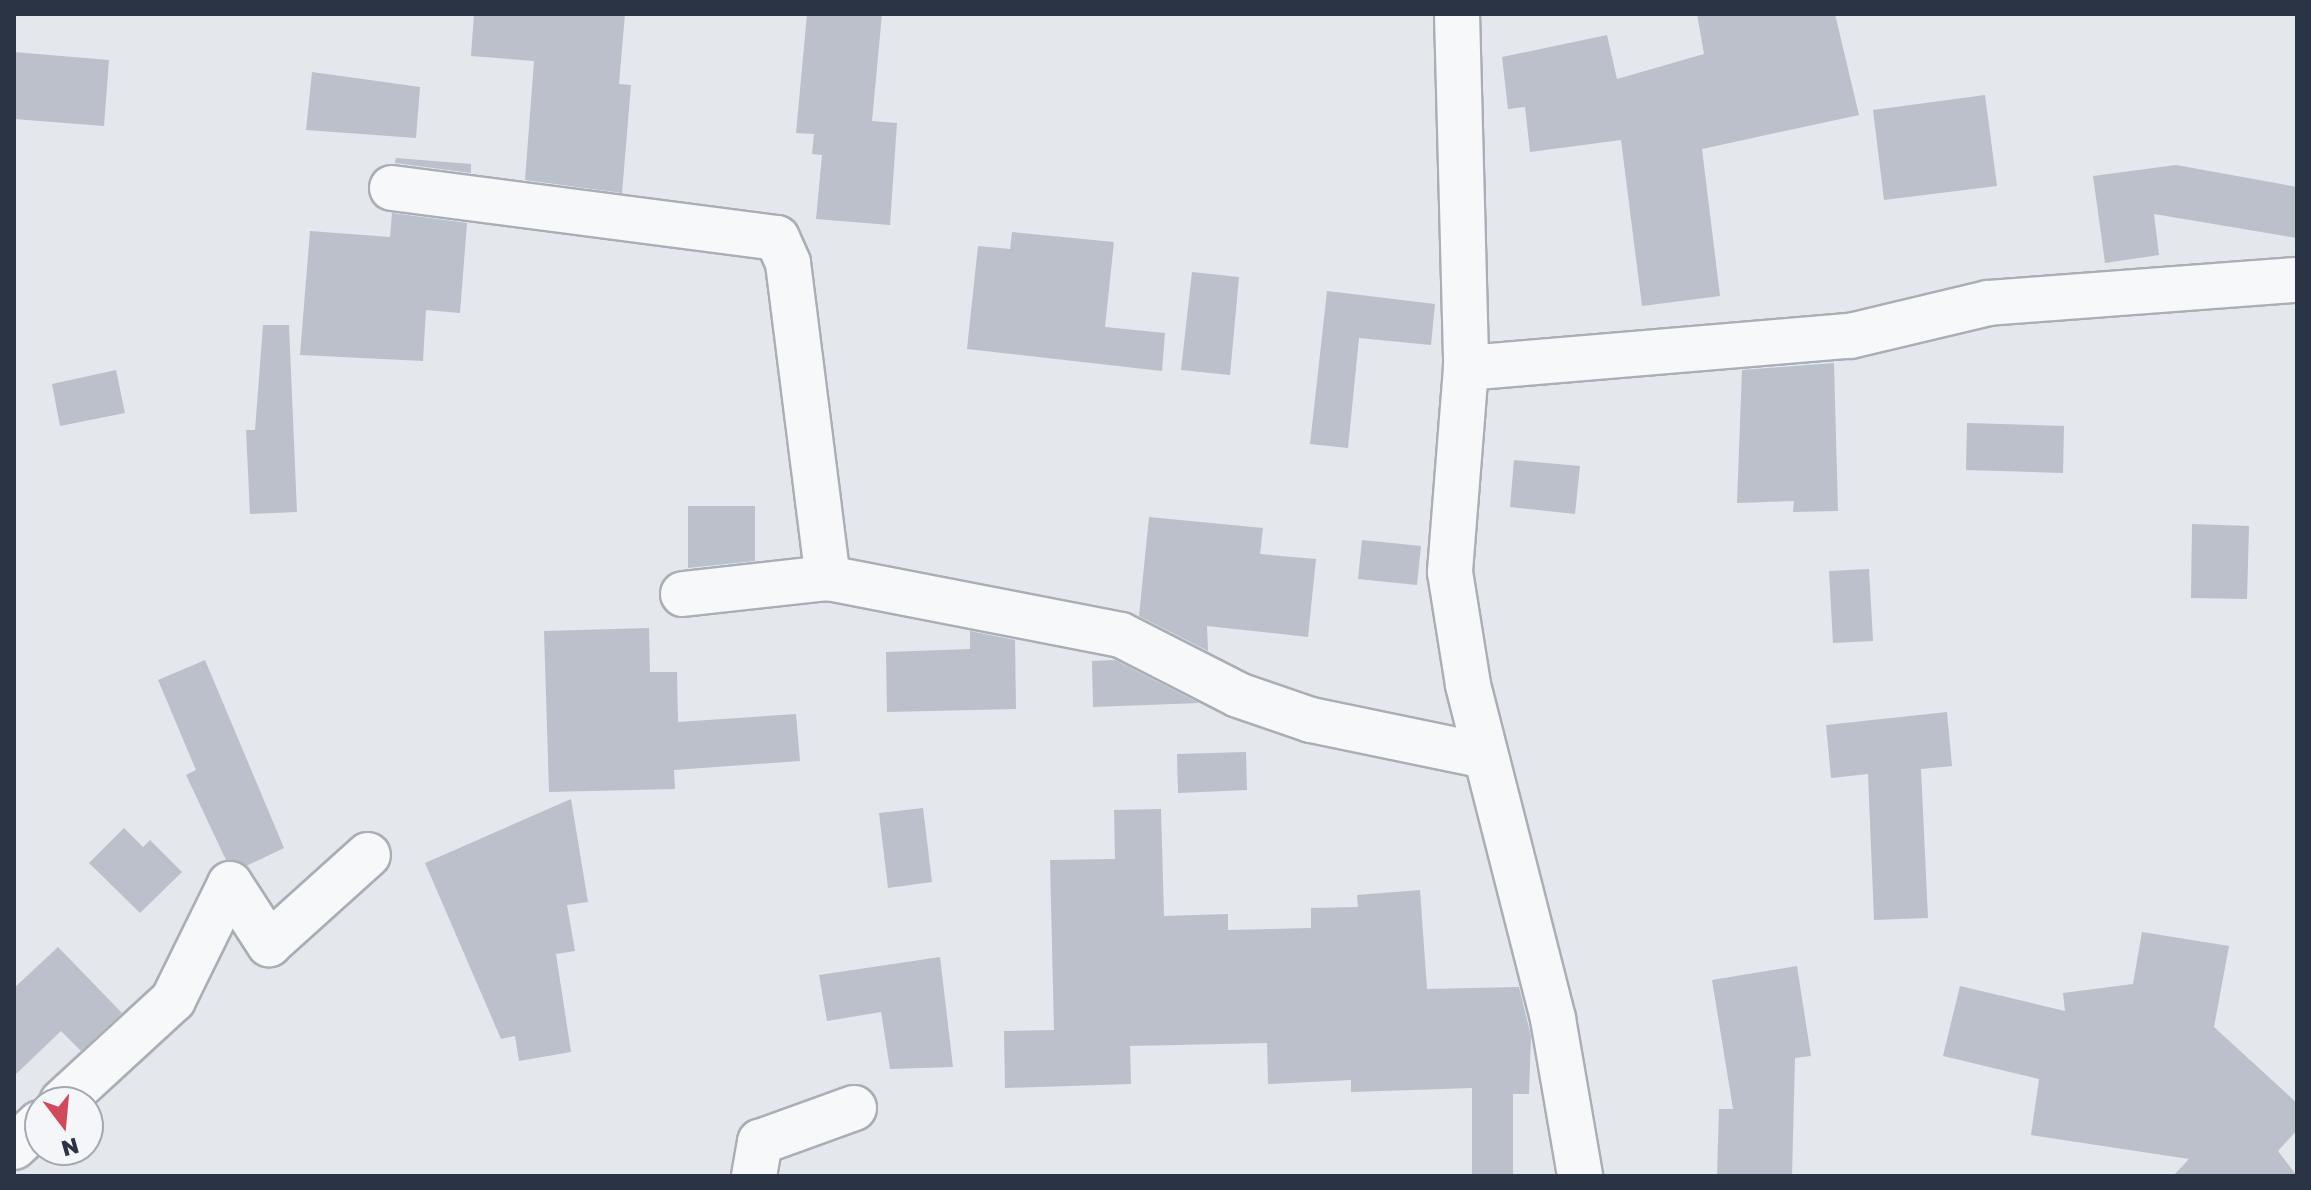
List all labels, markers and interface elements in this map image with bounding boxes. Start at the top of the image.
north arrow [24,1086,104,1166]
text: N [58,1132,82,1163]

